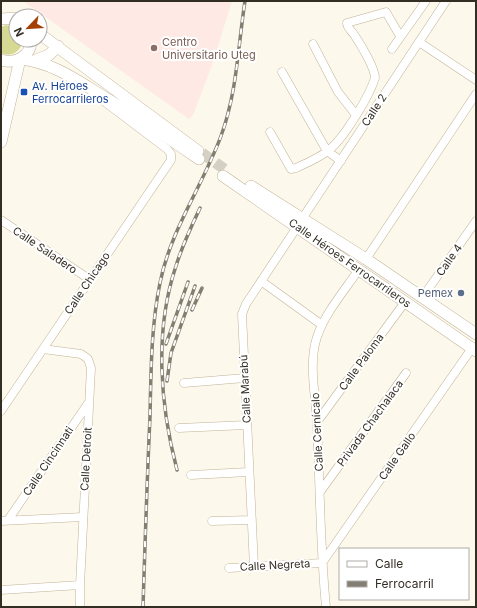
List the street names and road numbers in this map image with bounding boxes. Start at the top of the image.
street label: Calle 2 [358,91,390,129]
street label: Calle Héroes Ferrocarrileros [286,215,414,311]
street label: Calle Saladero [10,223,80,277]
street label: Calle 4 [433,241,465,279]
street label: Calle Chicago [61,249,113,317]
street label: Calle Paloma [336,331,386,393]
street label: Calle Marabú [236,354,254,424]
street label: Privada Chachalaca [334,377,406,469]
street label: Calle Cernícalo [308,392,326,472]
street label: Calle Cincinnati [20,424,76,498]
street label: Calle Detroit [77,426,95,491]
street label: Calle Gallo [375,429,419,483]
street label: Calle Negreta [239,556,311,574]

